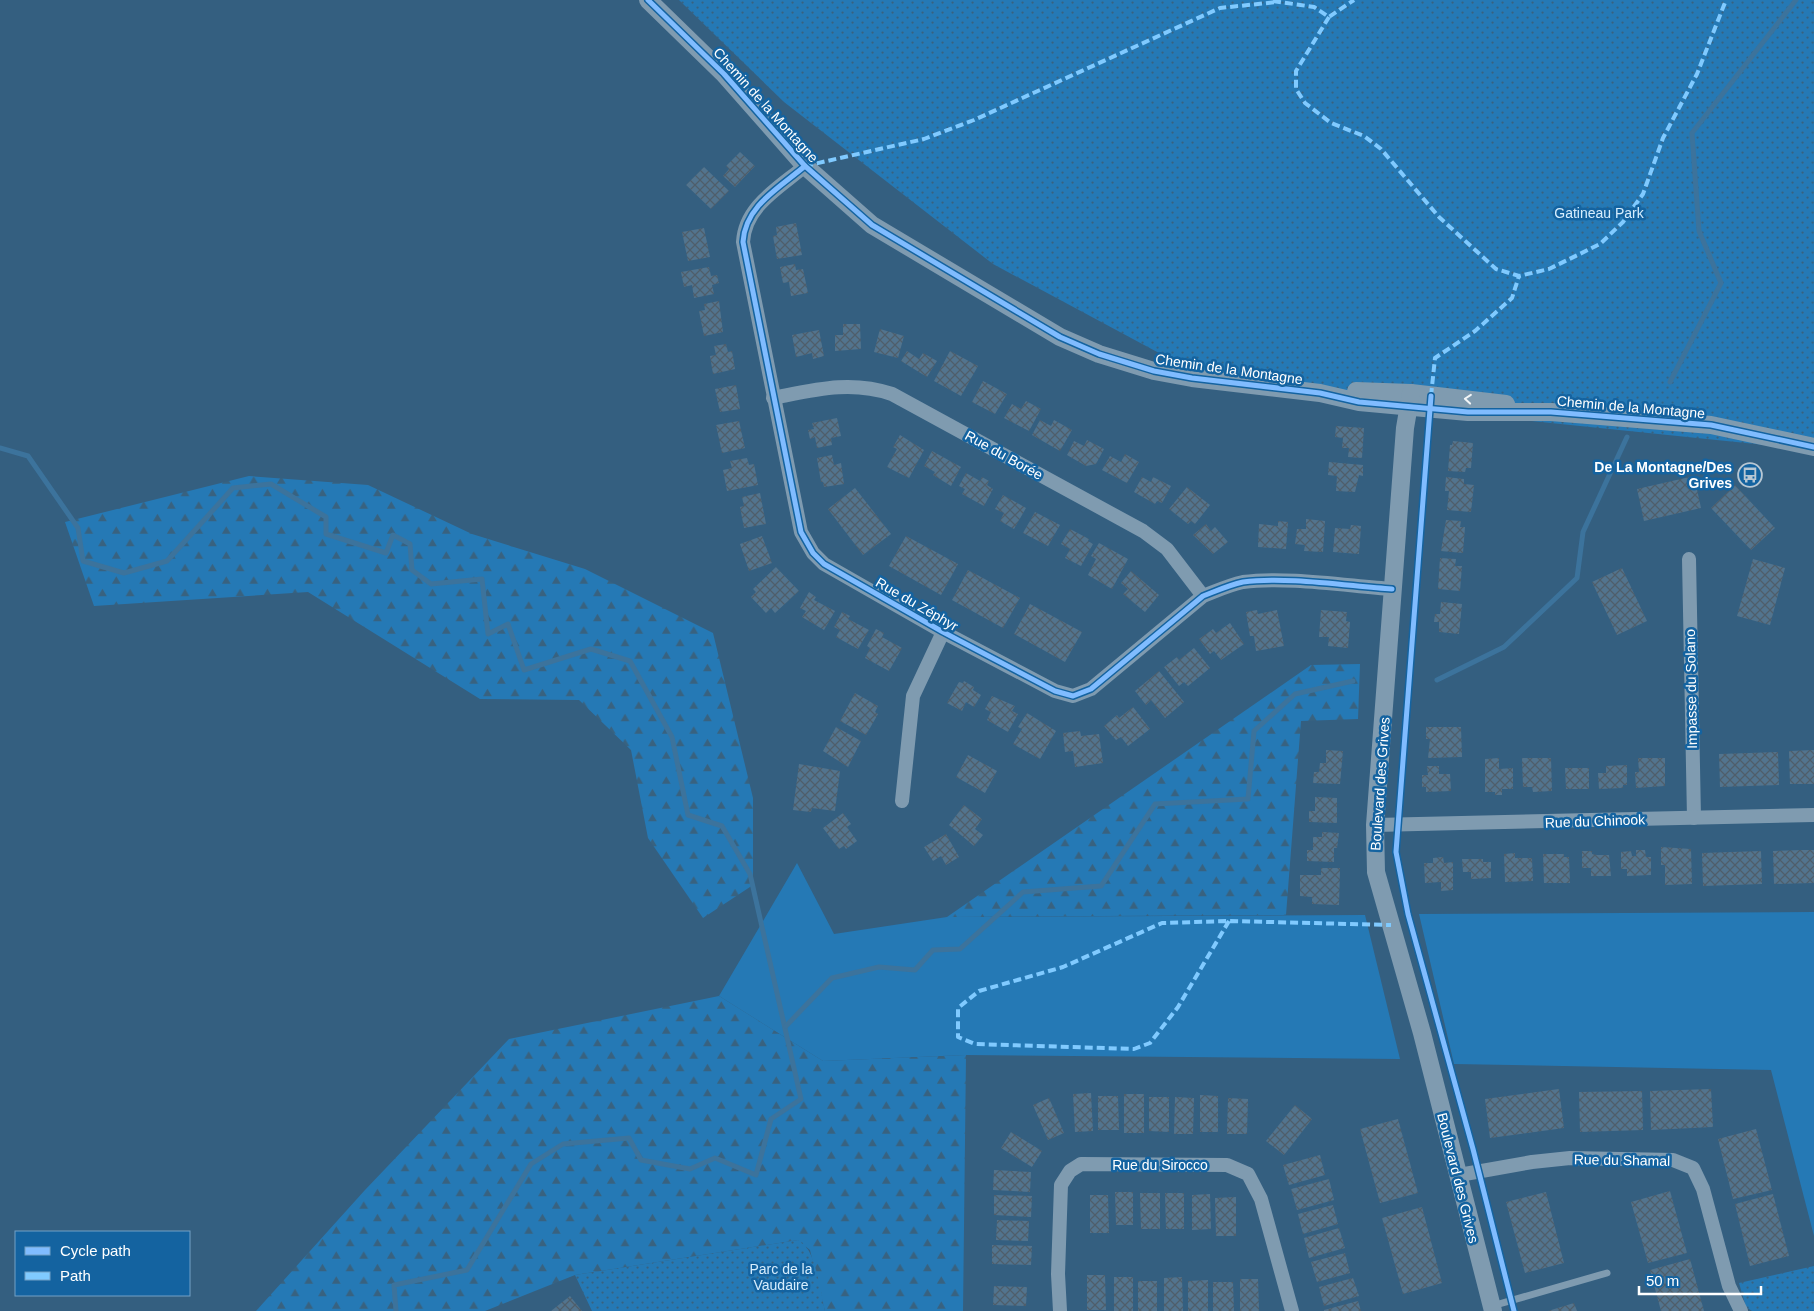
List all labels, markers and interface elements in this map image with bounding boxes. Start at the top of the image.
street label: Chemin de la Montagne [710,44,822,166]
park label: Gatineau Park [1554,205,1645,221]
street label: Chemin de la Montagne [1154,351,1304,387]
street label: Chemin de la Montagne [1556,393,1706,421]
one-way arrow [1464,394,1472,405]
street label: Rue du Borée [962,427,1046,483]
place label: De La Montagne/Des Grives [1594,459,1732,491]
bus stop icon: De La Montagne/Des Grives [1737,462,1763,488]
street label: Rue du Zéphyr [873,574,961,634]
street label: Impasse du Solano [1682,629,1700,749]
street label: Boulevard des Grives [1367,717,1393,851]
street label: Rue du Chinook [1545,811,1646,831]
street label: Boulevard des Grives [1434,1111,1482,1245]
street label: Rue du Shamal [1574,1151,1670,1169]
street label: Rue du Sirocco [1112,1157,1208,1173]
legend [15,1231,190,1296]
text: Cycle path [60,1242,131,1259]
park label: Parc de la Vaudaire [749,1261,813,1293]
scale bar [1639,1264,1762,1296]
text: Path [60,1267,91,1284]
text: 50 m [1646,1272,1679,1289]

